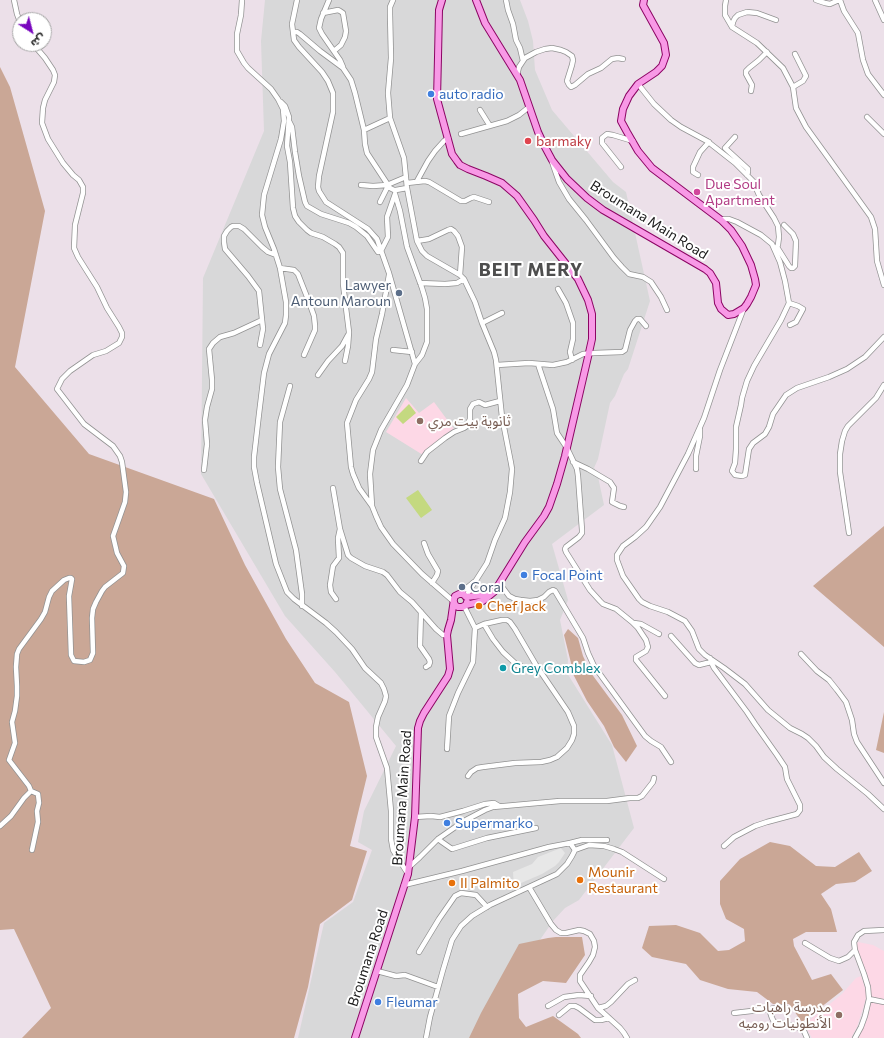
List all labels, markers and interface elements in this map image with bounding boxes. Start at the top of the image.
north arrow [12,12,52,52]
text: ش [29,32,49,51]
place label: auto radio [439,86,504,102]
marker: auto radio [426,89,436,99]
place label: barmaky [536,133,592,149]
marker: barmaky [523,136,533,146]
place label: Due Soul Apartment [705,176,775,208]
street label: Broumana Main Road [587,177,711,263]
marker: Due Soul Apartment [692,187,702,197]
district label: BEIT MERY [479,259,583,281]
place label: Lawyer Antoun Maroun [291,277,391,310]
marker: Lawyer Antoun Maroun [394,288,404,298]
place label: ثانوية بيت مري [428,413,511,429]
marker: ثانوية بيت مري [415,416,425,426]
place label: Focal Point [532,567,603,583]
marker: Focal Point [519,570,529,580]
place label: Coral [470,579,504,595]
marker: Coral [457,582,467,592]
place label: Chef Jack [487,598,546,614]
marker: Chef Jack [474,601,484,611]
place label: Grey Comblex [511,660,601,676]
marker: Grey Comblex [498,663,508,673]
street label: Broumana Main Road [389,730,415,866]
place label: Supermarko [455,815,533,831]
marker: Supermarko [442,818,452,828]
place label: Mounir Restaurant [588,864,658,896]
place label: Il Palmito [460,875,520,891]
marker: Mounir Restaurant [575,875,585,885]
marker: Il Palmito [447,878,457,888]
street label: Broumana Road [344,907,392,1009]
place label: Fleumar [386,994,438,1010]
marker: Fleumar [373,997,383,1007]
place label: مدرسة راهبات الأنطونيات روميه [739,999,831,1032]
marker: مدرسة راهبات الأنطونيات روميه [834,1010,844,1020]

